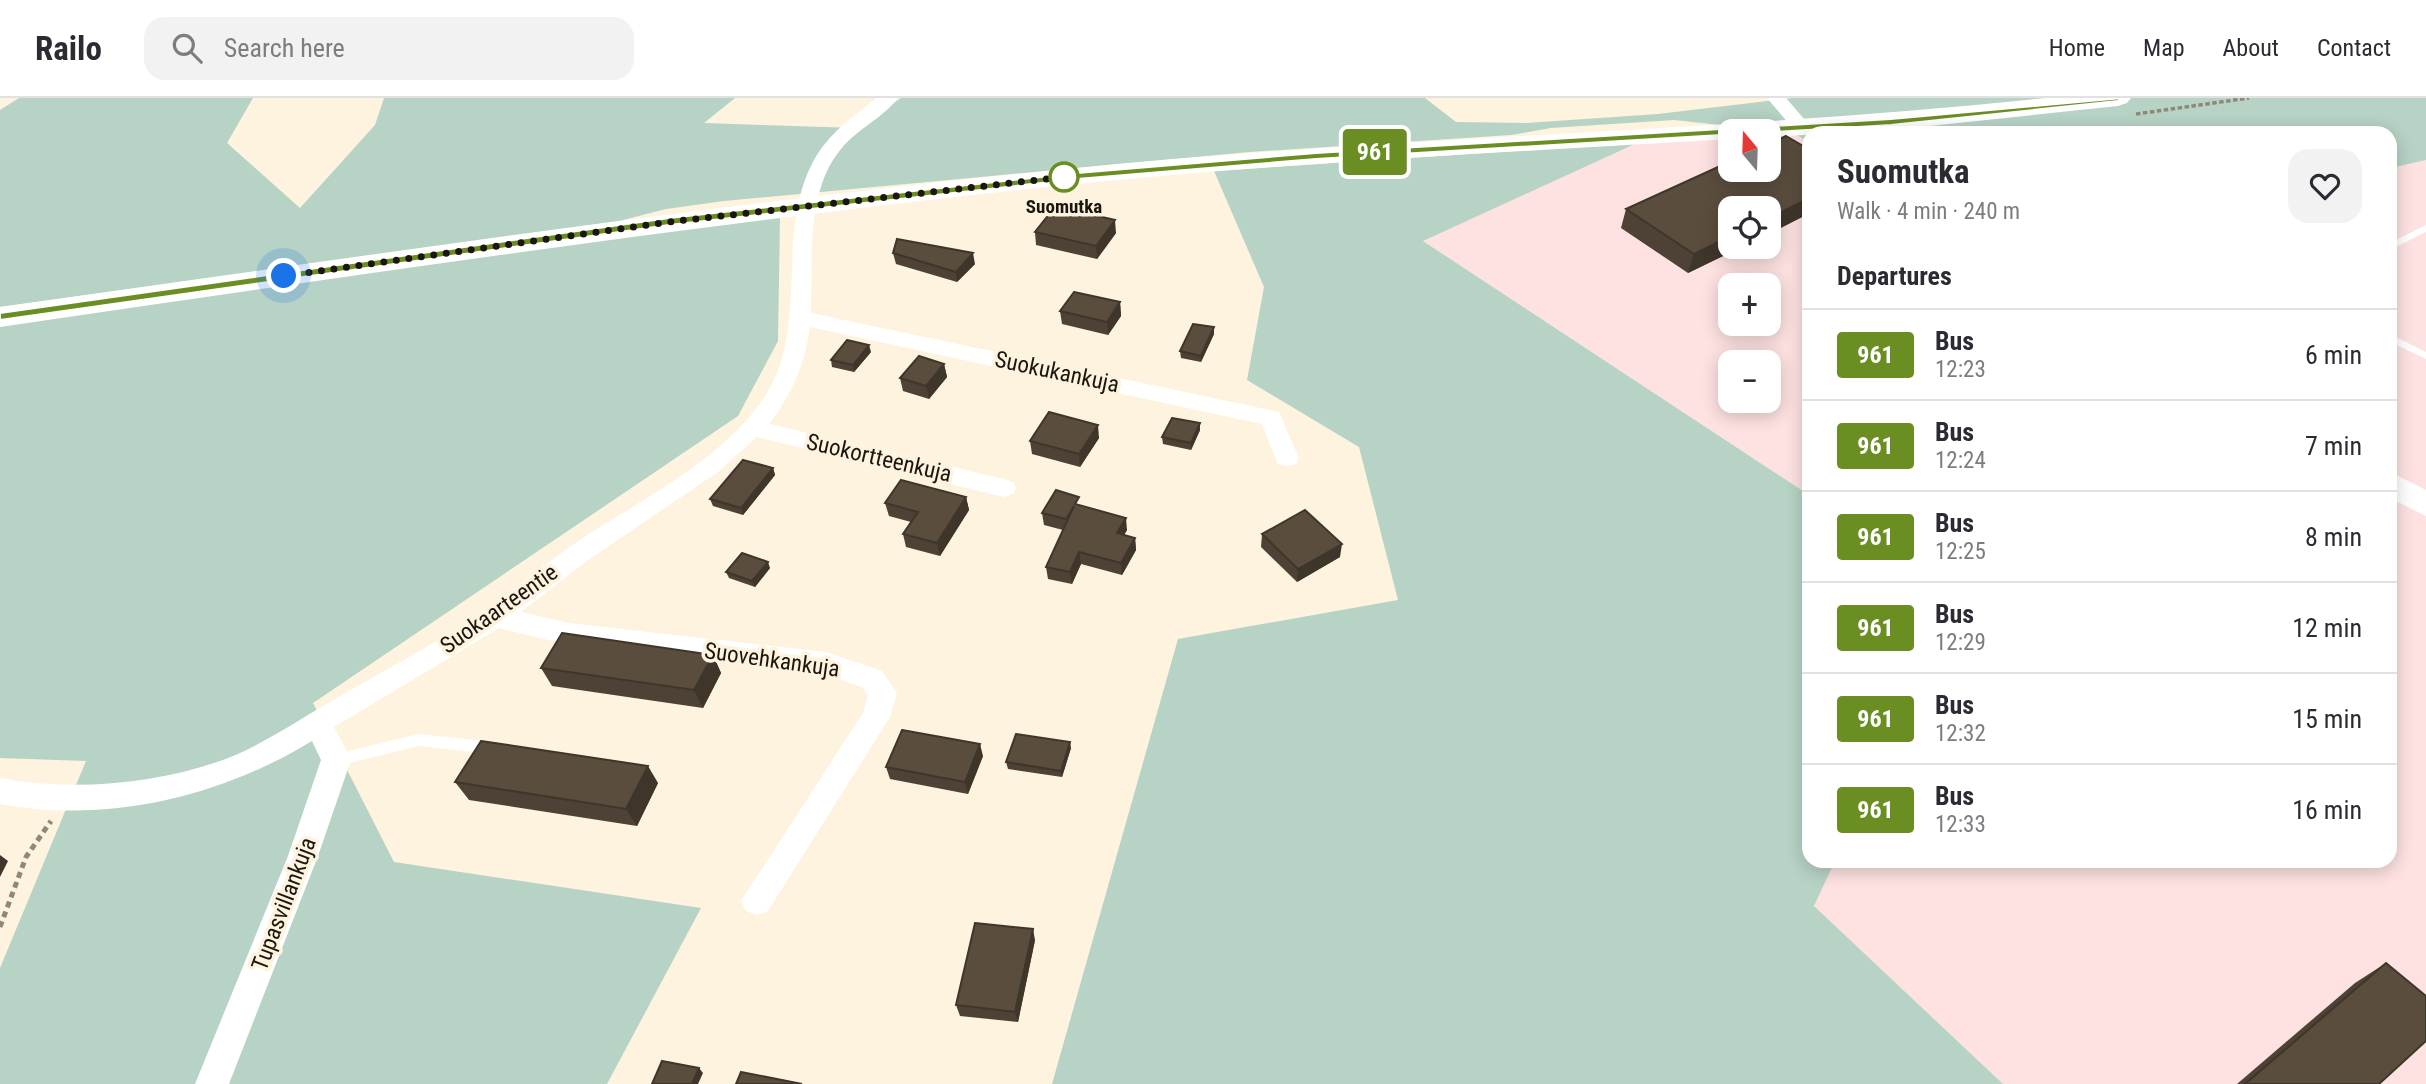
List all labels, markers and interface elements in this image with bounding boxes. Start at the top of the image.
search box [144,17,634,80]
text: Railo [35,29,102,68]
icon: search [168,29,206,67]
text: Search here [224,33,345,63]
text: Home [2049,34,2105,62]
text: Map [2143,34,2185,62]
text: About [2223,34,2279,62]
text: Contact [2317,34,2391,62]
north arrow [1718,119,1782,182]
map controls [1718,119,1781,413]
line badge: 961 [1335,129,1415,175]
text: 961 [1357,138,1393,166]
button: heart [2288,149,2362,223]
text: Suomutka [1837,152,1970,191]
marker: Suomutka [1049,162,1079,192]
place label: Suomutka [1026,195,1102,218]
button: locate [1718,196,1781,259]
text: Walk · 4 min · 240 m [1837,198,2020,225]
your location [266,258,301,293]
text: Departures [1837,261,1952,291]
button: + [1718,273,1781,336]
text: Bus [1935,326,1974,356]
text: 6 min [2305,340,2362,370]
text: 961 [1857,341,1894,369]
street label: Suokukankuja [992,346,1122,398]
button: − [1718,350,1781,413]
text: 12:23 [1935,356,1986,383]
text: Bus [1935,417,1974,447]
street label: Suokortteenkuja [804,428,954,488]
text: 7 min [2305,431,2362,461]
text: 961 [1857,432,1894,460]
text: 12:24 [1935,447,1986,474]
text: Bus [1935,508,1974,538]
text: 8 min [2305,522,2362,552]
text: 961 [1857,523,1894,551]
text: 12:25 [1935,538,1986,565]
street label: Suokaarteentie [435,559,563,659]
text: Bus [1935,599,1974,629]
text: 12 min [2292,613,2362,643]
text: 961 [1857,614,1894,642]
text: 12:29 [1935,629,1986,656]
street label: Suovehkankuja [703,637,841,683]
text: Bus [1935,690,1974,720]
text: 15 min [2292,704,2362,734]
text: 961 [1857,705,1894,733]
text: 12:32 [1935,720,1986,747]
text: Bus [1935,781,1974,811]
text: 16 min [2292,795,2362,825]
text: 961 [1857,796,1894,824]
text: 12:33 [1935,811,1986,838]
street label: Tupasvillankuja [246,834,322,974]

